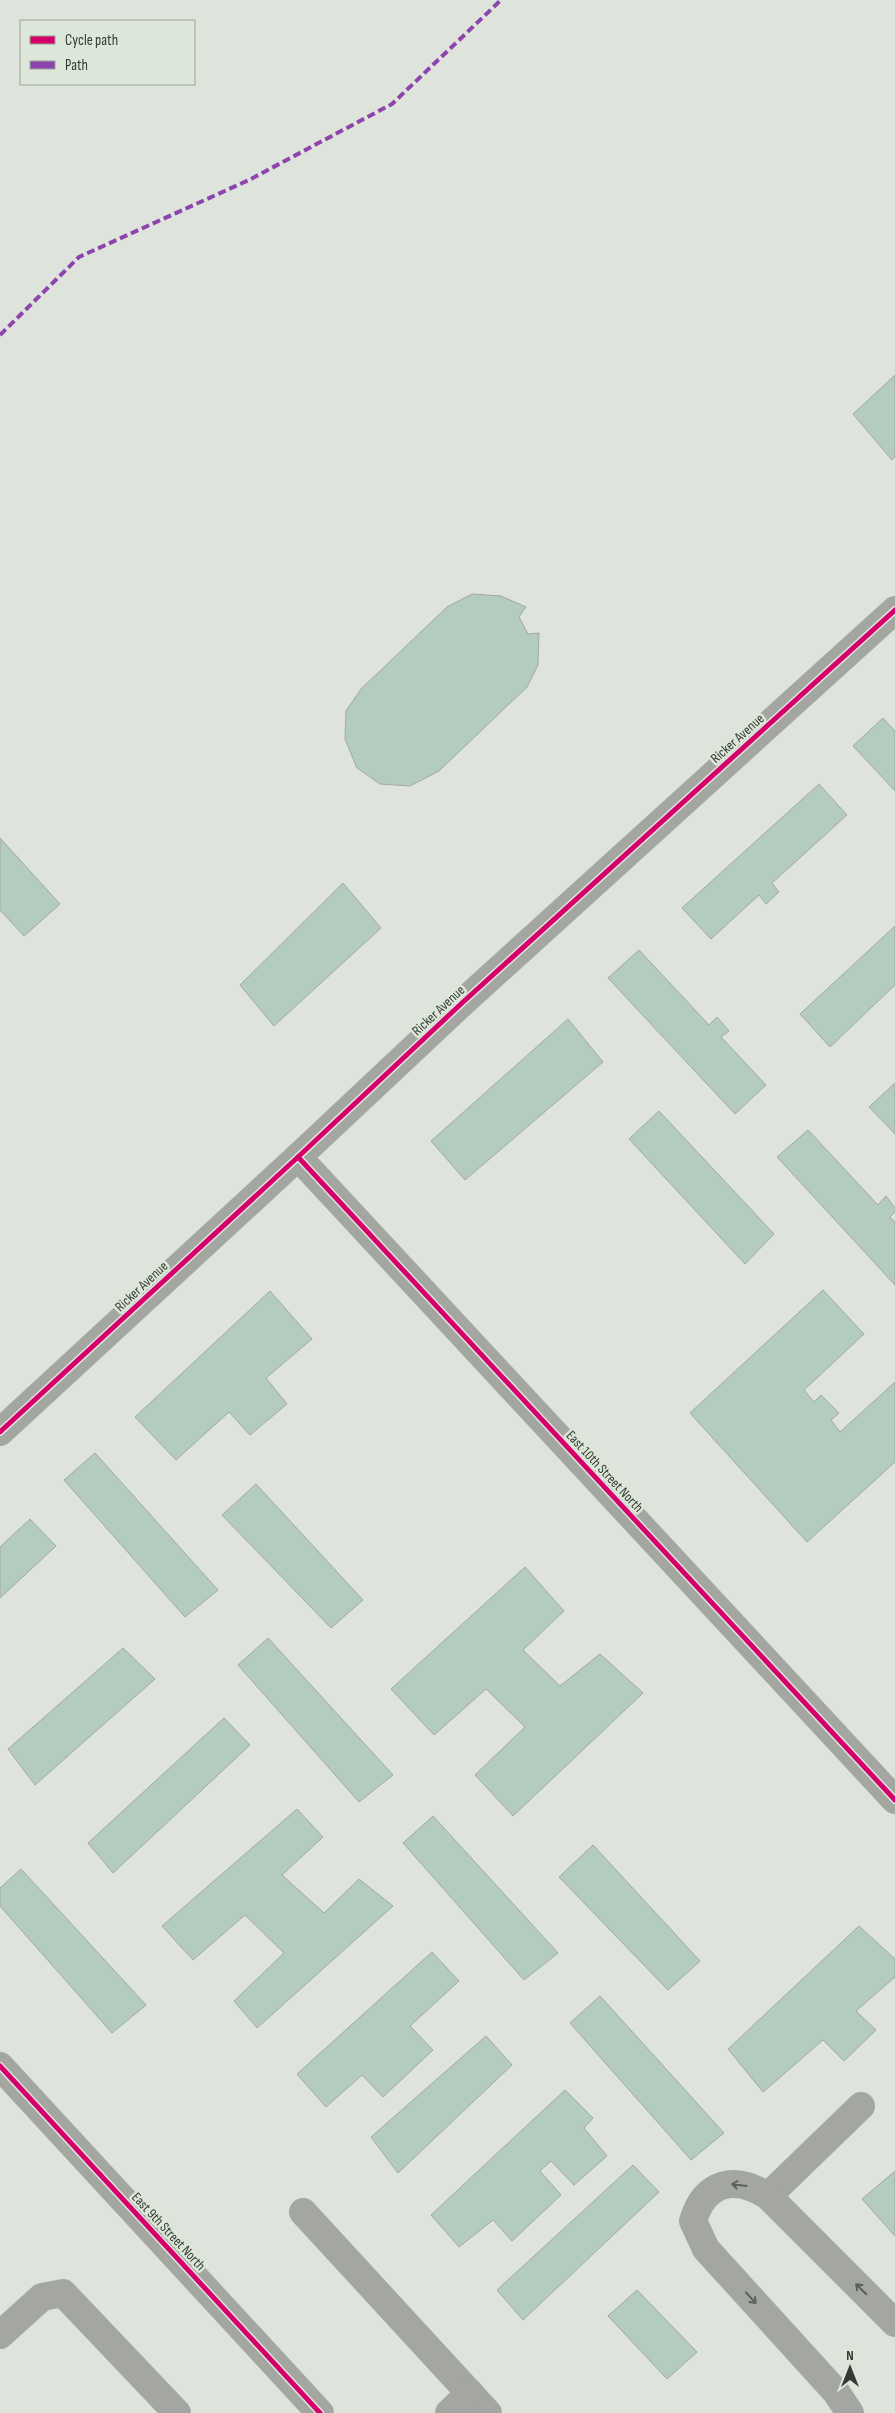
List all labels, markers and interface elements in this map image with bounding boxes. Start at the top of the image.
legend [20,20,195,85]
text: Cycle path [65,31,118,50]
text: Path [65,56,88,75]
street label: Ricker Avenue [707,710,768,767]
street label: Ricker Avenue [408,982,468,1039]
street label: Ricker Avenue [111,1258,171,1315]
street label: East 10th Street North [563,1427,647,1516]
one-way arrow [732,2180,748,2190]
street label: East 9th Street North [128,2189,209,2274]
one-way arrow [854,2283,867,2295]
one-way arrow [745,2292,757,2305]
north arrow [825,2343,875,2393]
text: N [846,2347,854,2364]

